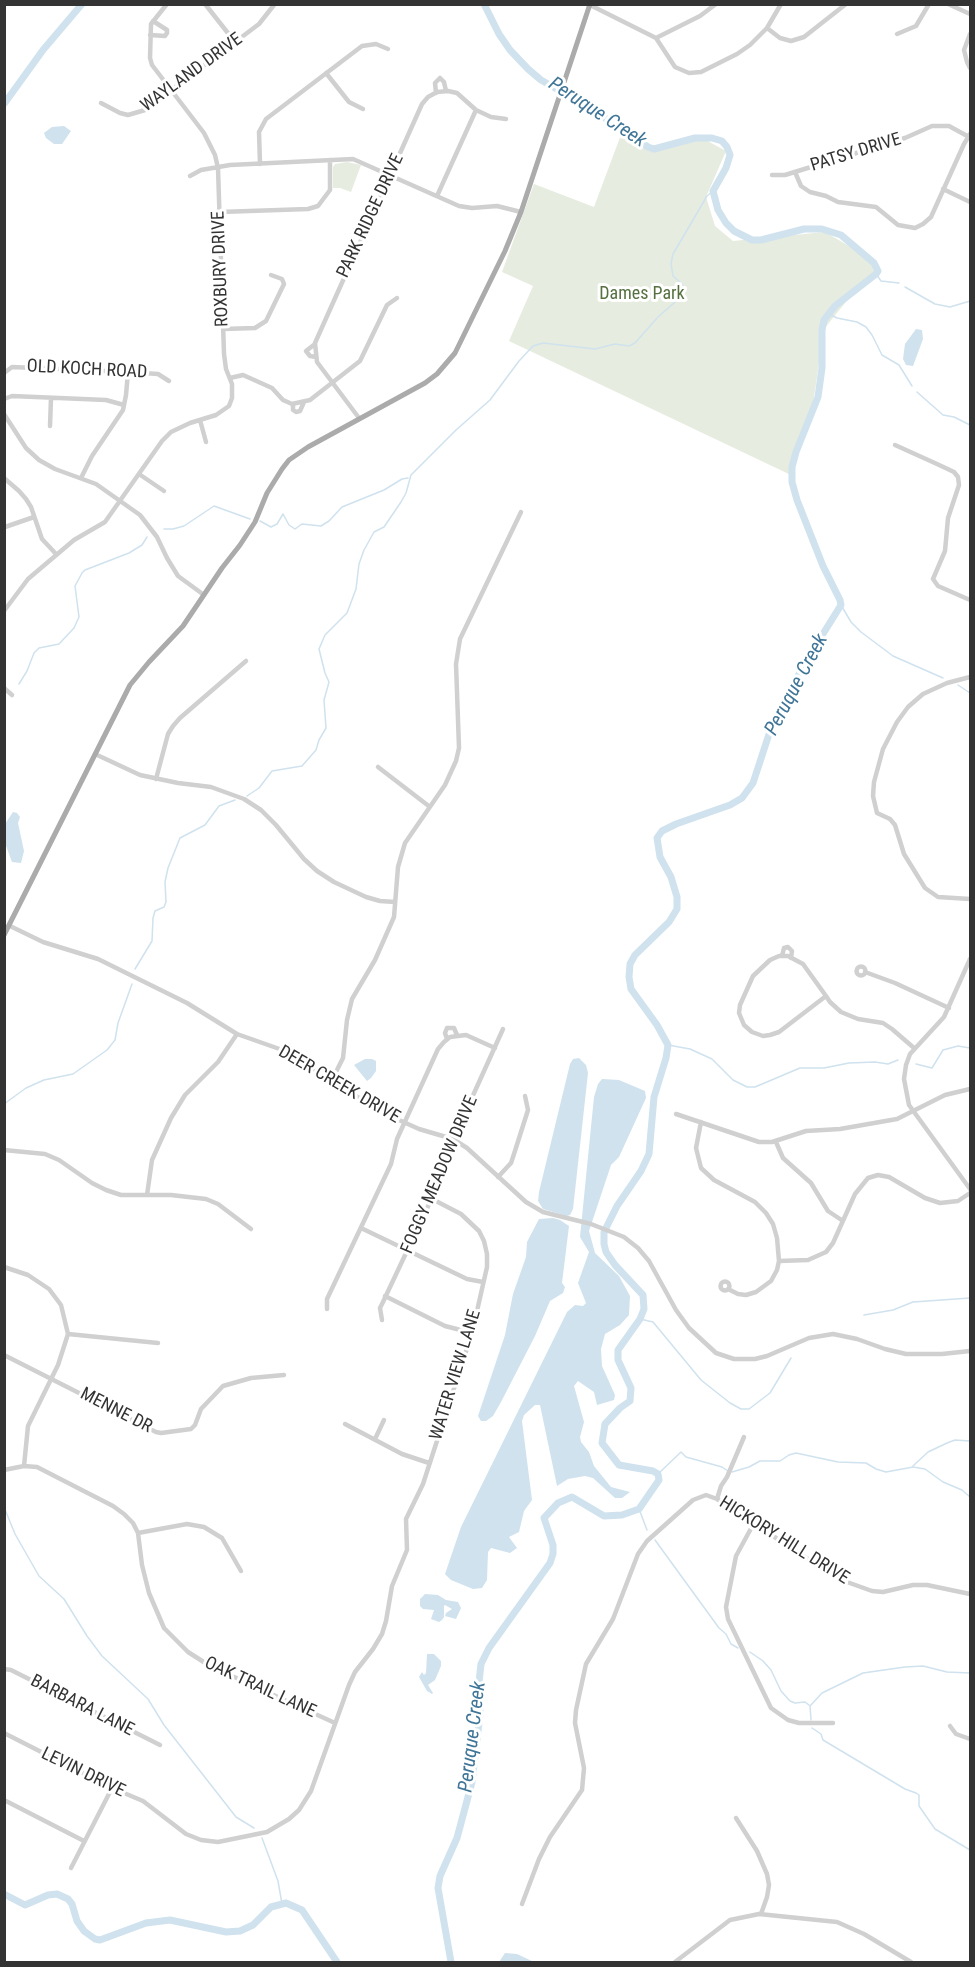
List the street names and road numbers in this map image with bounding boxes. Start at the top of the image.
street label: WAYLAND DRIVE [137,29,247,117]
street label: PATSY DRIVE [808,129,904,177]
street label: PARK RIDGE DRIVE [333,151,409,281]
street label: ROXBURY DRIVE [208,211,234,327]
street label: OLD KOCH ROAD [26,356,148,384]
street label: DEER CREEK DRIVE [274,1041,404,1129]
street label: FOGGY MEADOW DRIVE [397,1093,483,1257]
street label: WATER VIEW LANE [426,1307,486,1443]
street label: MENNE DR [76,1384,156,1438]
street label: HICKORY HILL DRIVE [715,1492,853,1590]
street label: OAK TRAIL LANE [201,1653,319,1723]
street label: BARBARA LANE [27,1671,137,1741]
street label: LEVIN DRIVE [37,1743,129,1803]

